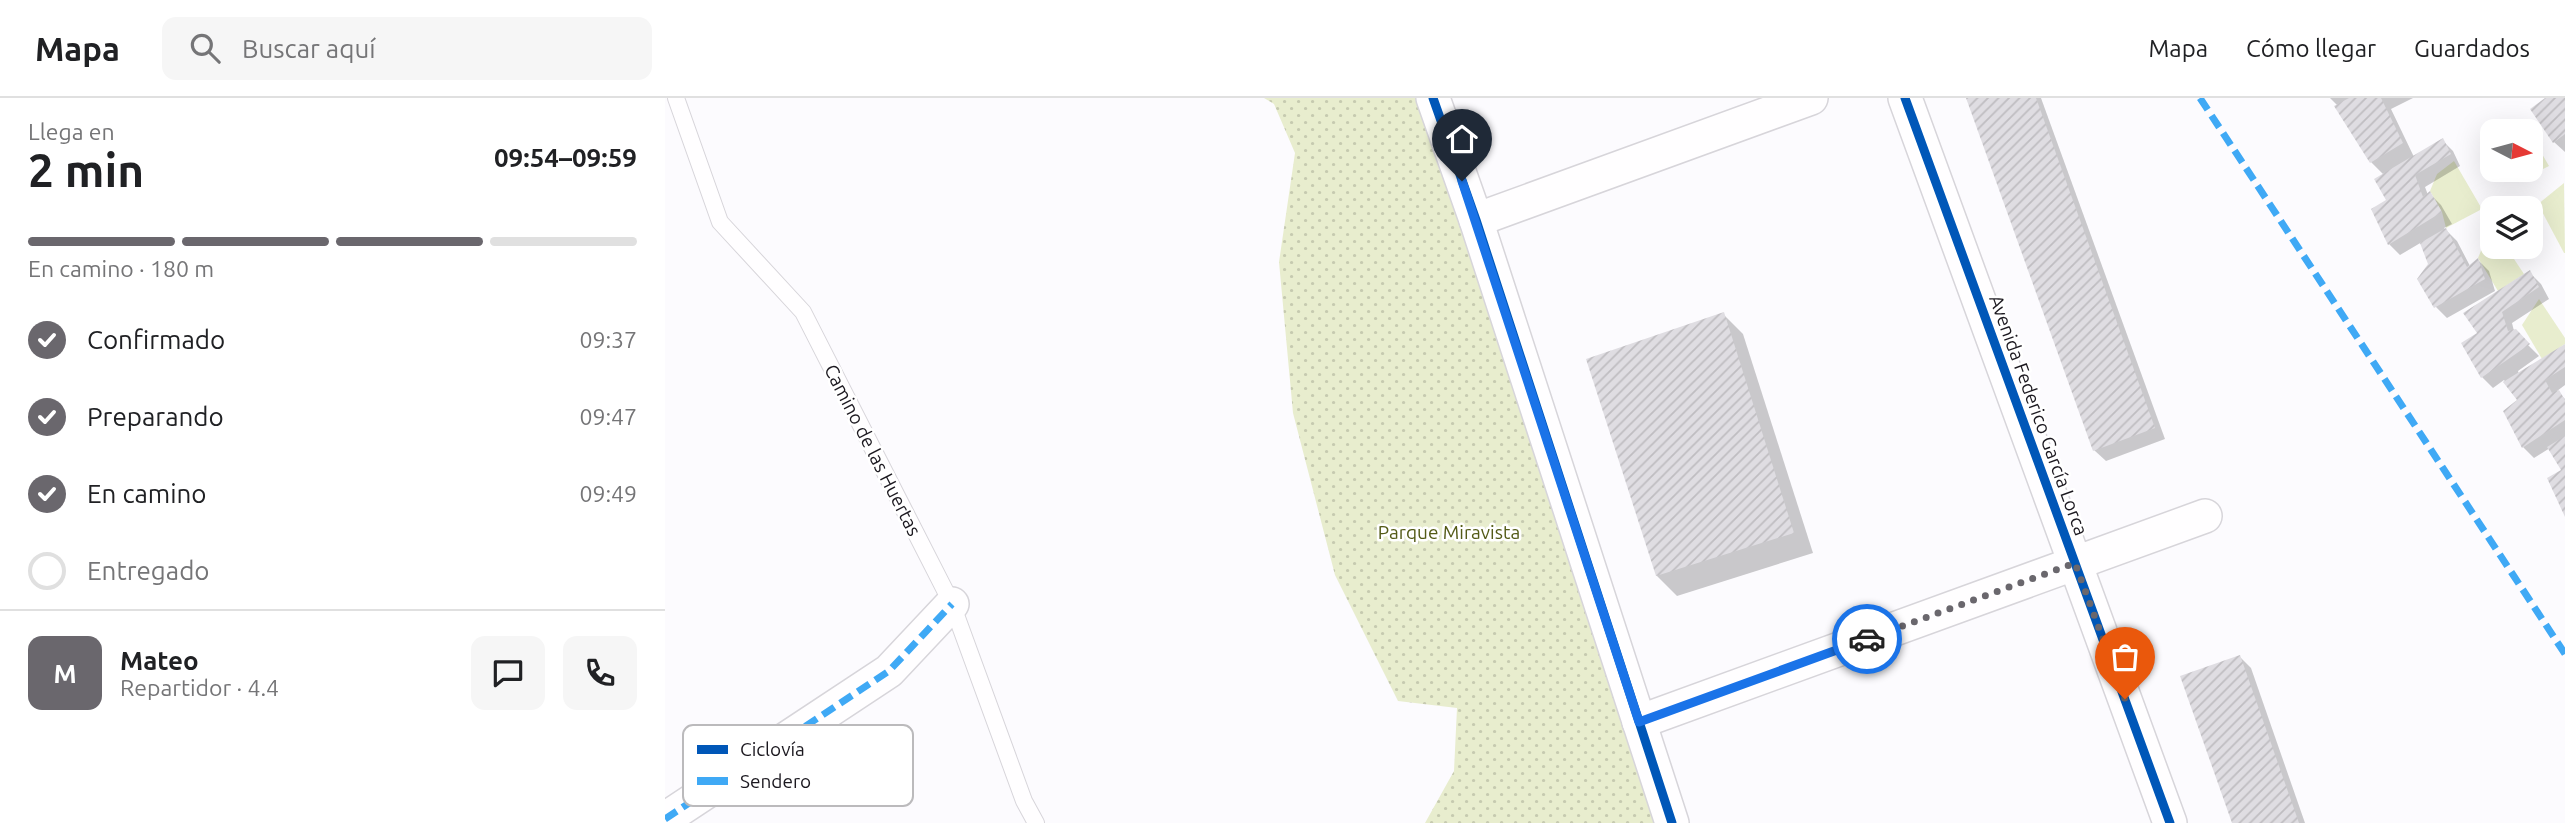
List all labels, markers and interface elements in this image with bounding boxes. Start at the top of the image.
search box [162,17,652,80]
icon: search [186,29,224,67]
text: Mapa [35,30,120,67]
text: Buscar aquí [242,34,376,63]
text: Mapa [2148,35,2208,62]
text: Cómo llegar [2246,35,2376,62]
text: Guardados [2414,35,2530,62]
pin [1432,109,1492,181]
text: Llega en [28,119,115,144]
north arrow [2480,119,2543,182]
map controls [2480,119,2543,259]
icon: home [1443,120,1481,158]
text: 09:54–09:59 [494,143,637,172]
text: 2 min [28,144,144,196]
button: layers [2480,196,2543,259]
text: En camino · 180 m [28,256,214,281]
street label: Avenida Federico García Lorca [1985,292,2093,538]
icon: check [28,321,66,359]
text: Confirmado [87,325,225,354]
text: 09:37 [579,327,637,352]
street label: Camino de las Huertas [820,361,926,539]
icon: check [28,398,66,436]
text: Preparando [87,402,224,431]
text: 09:47 [579,404,637,429]
icon: check [28,475,66,513]
text: En camino [87,479,207,508]
text: 09:49 [579,481,637,506]
park label: Parque Miravista [1378,521,1520,543]
text: Entregado [87,556,210,585]
courier [1832,604,1902,674]
icon: car [1848,620,1886,658]
pin [2095,627,2155,699]
button: chat [471,636,545,710]
button: phone [563,636,637,710]
icon: bag [2106,638,2144,676]
text: Mateo [120,646,199,675]
text: M [53,659,77,688]
text: Repartidor · 4.4 [120,675,279,700]
legend [683,725,913,806]
text: Ciclovía [740,738,805,760]
text: Sendero [740,770,811,792]

